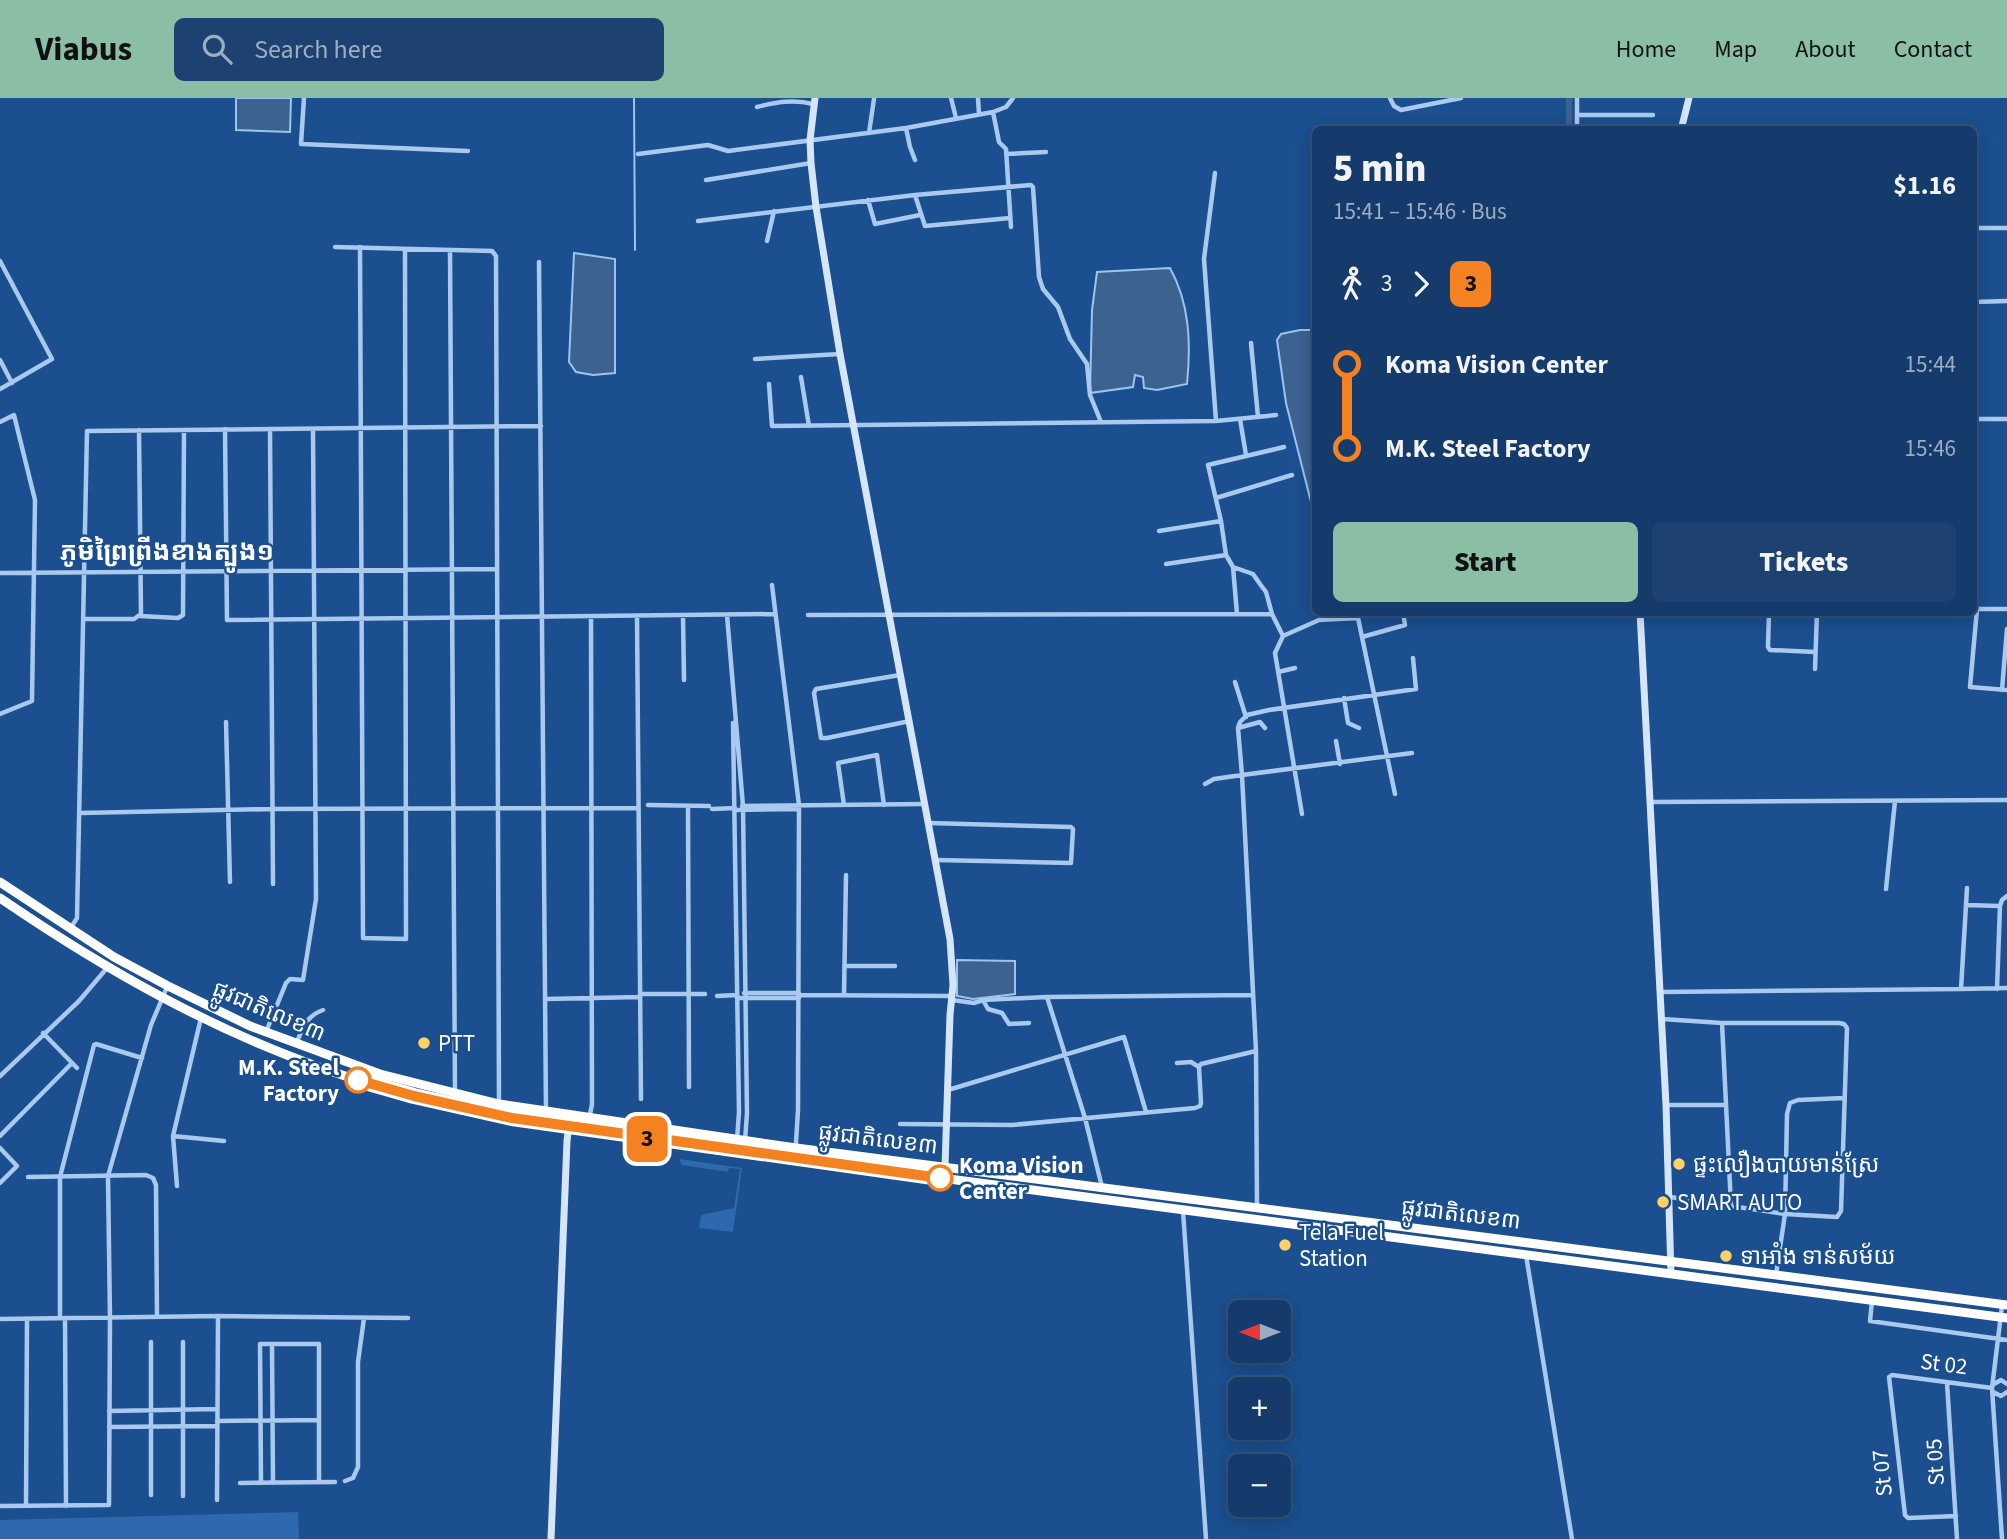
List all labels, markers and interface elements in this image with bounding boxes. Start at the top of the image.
search box [174,18,664,81]
text: Viabus [35,26,132,73]
icon: search [198,30,236,68]
text: Search here [254,31,382,68]
text: Home [1616,32,1676,67]
text: Map [1714,32,1757,67]
text: About [1795,32,1856,67]
text: Contact [1894,32,1972,67]
text: 5 min [1333,142,1426,196]
text: $1.16 [1893,167,1956,204]
text: 15:41 – 15:46 · Bus [1333,195,1507,228]
icon: walk [1333,265,1371,303]
icon: forward [1402,265,1440,303]
text: 3 [1464,266,1477,301]
text: 3 [1381,267,1392,300]
text: Koma Vision Center [1385,346,1608,383]
text: 15:44 [1905,348,1956,381]
text: M.K. Steel Factory [1385,430,1591,467]
text: 15:46 [1905,432,1956,465]
button: Start [1333,522,1638,602]
button: Tickets [1652,522,1956,602]
district label: ភូមិព្រៃព្រីងខាងត្បូង១ [60,533,274,573]
street label: ផ្លូវជាតិលេខ៣ [205,972,331,1054]
place label: PTT [438,1027,475,1060]
marker: PTT [416,1035,432,1051]
place label: M.K. Steel Factory [238,1051,339,1110]
marker: M.K. Steel Factory [345,1067,371,1093]
street label: ផ្លូវជាតិលេខ៣ [816,1115,940,1167]
line badge: 3 [624,1116,670,1162]
text: 3 [641,1121,653,1156]
place label: ផ្ទះលឿងបាយមាន់ស្រែ [1693,1148,1879,1181]
place label: Koma Vision Center [959,1149,1084,1208]
marker: ផ្ទះលឿងបាយមាន់ស្រែ [1671,1156,1687,1172]
marker: Koma Vision Center [927,1165,953,1191]
place label: SMART AUTO [1677,1186,1802,1219]
street label: ផ្លូវជាតិលេខ៣ [1399,1190,1523,1242]
marker: SMART AUTO [1655,1194,1671,1210]
place label: Tela Fuel Station [1299,1216,1384,1275]
marker: Tela Fuel Station [1277,1237,1293,1253]
place label: ទាអាំង ទាន់សម័យ [1740,1240,1895,1273]
marker: ទាអាំង ទាន់សម័យ [1718,1248,1734,1264]
north arrow [1228,1300,1292,1363]
map controls [1228,1300,1291,1517]
street label: St 02 [1919,1345,1969,1383]
button: + [1228,1377,1291,1440]
street label: St 05 [1917,1437,1953,1487]
street label: St 07 [1863,1448,1901,1498]
button: − [1228,1454,1291,1517]

